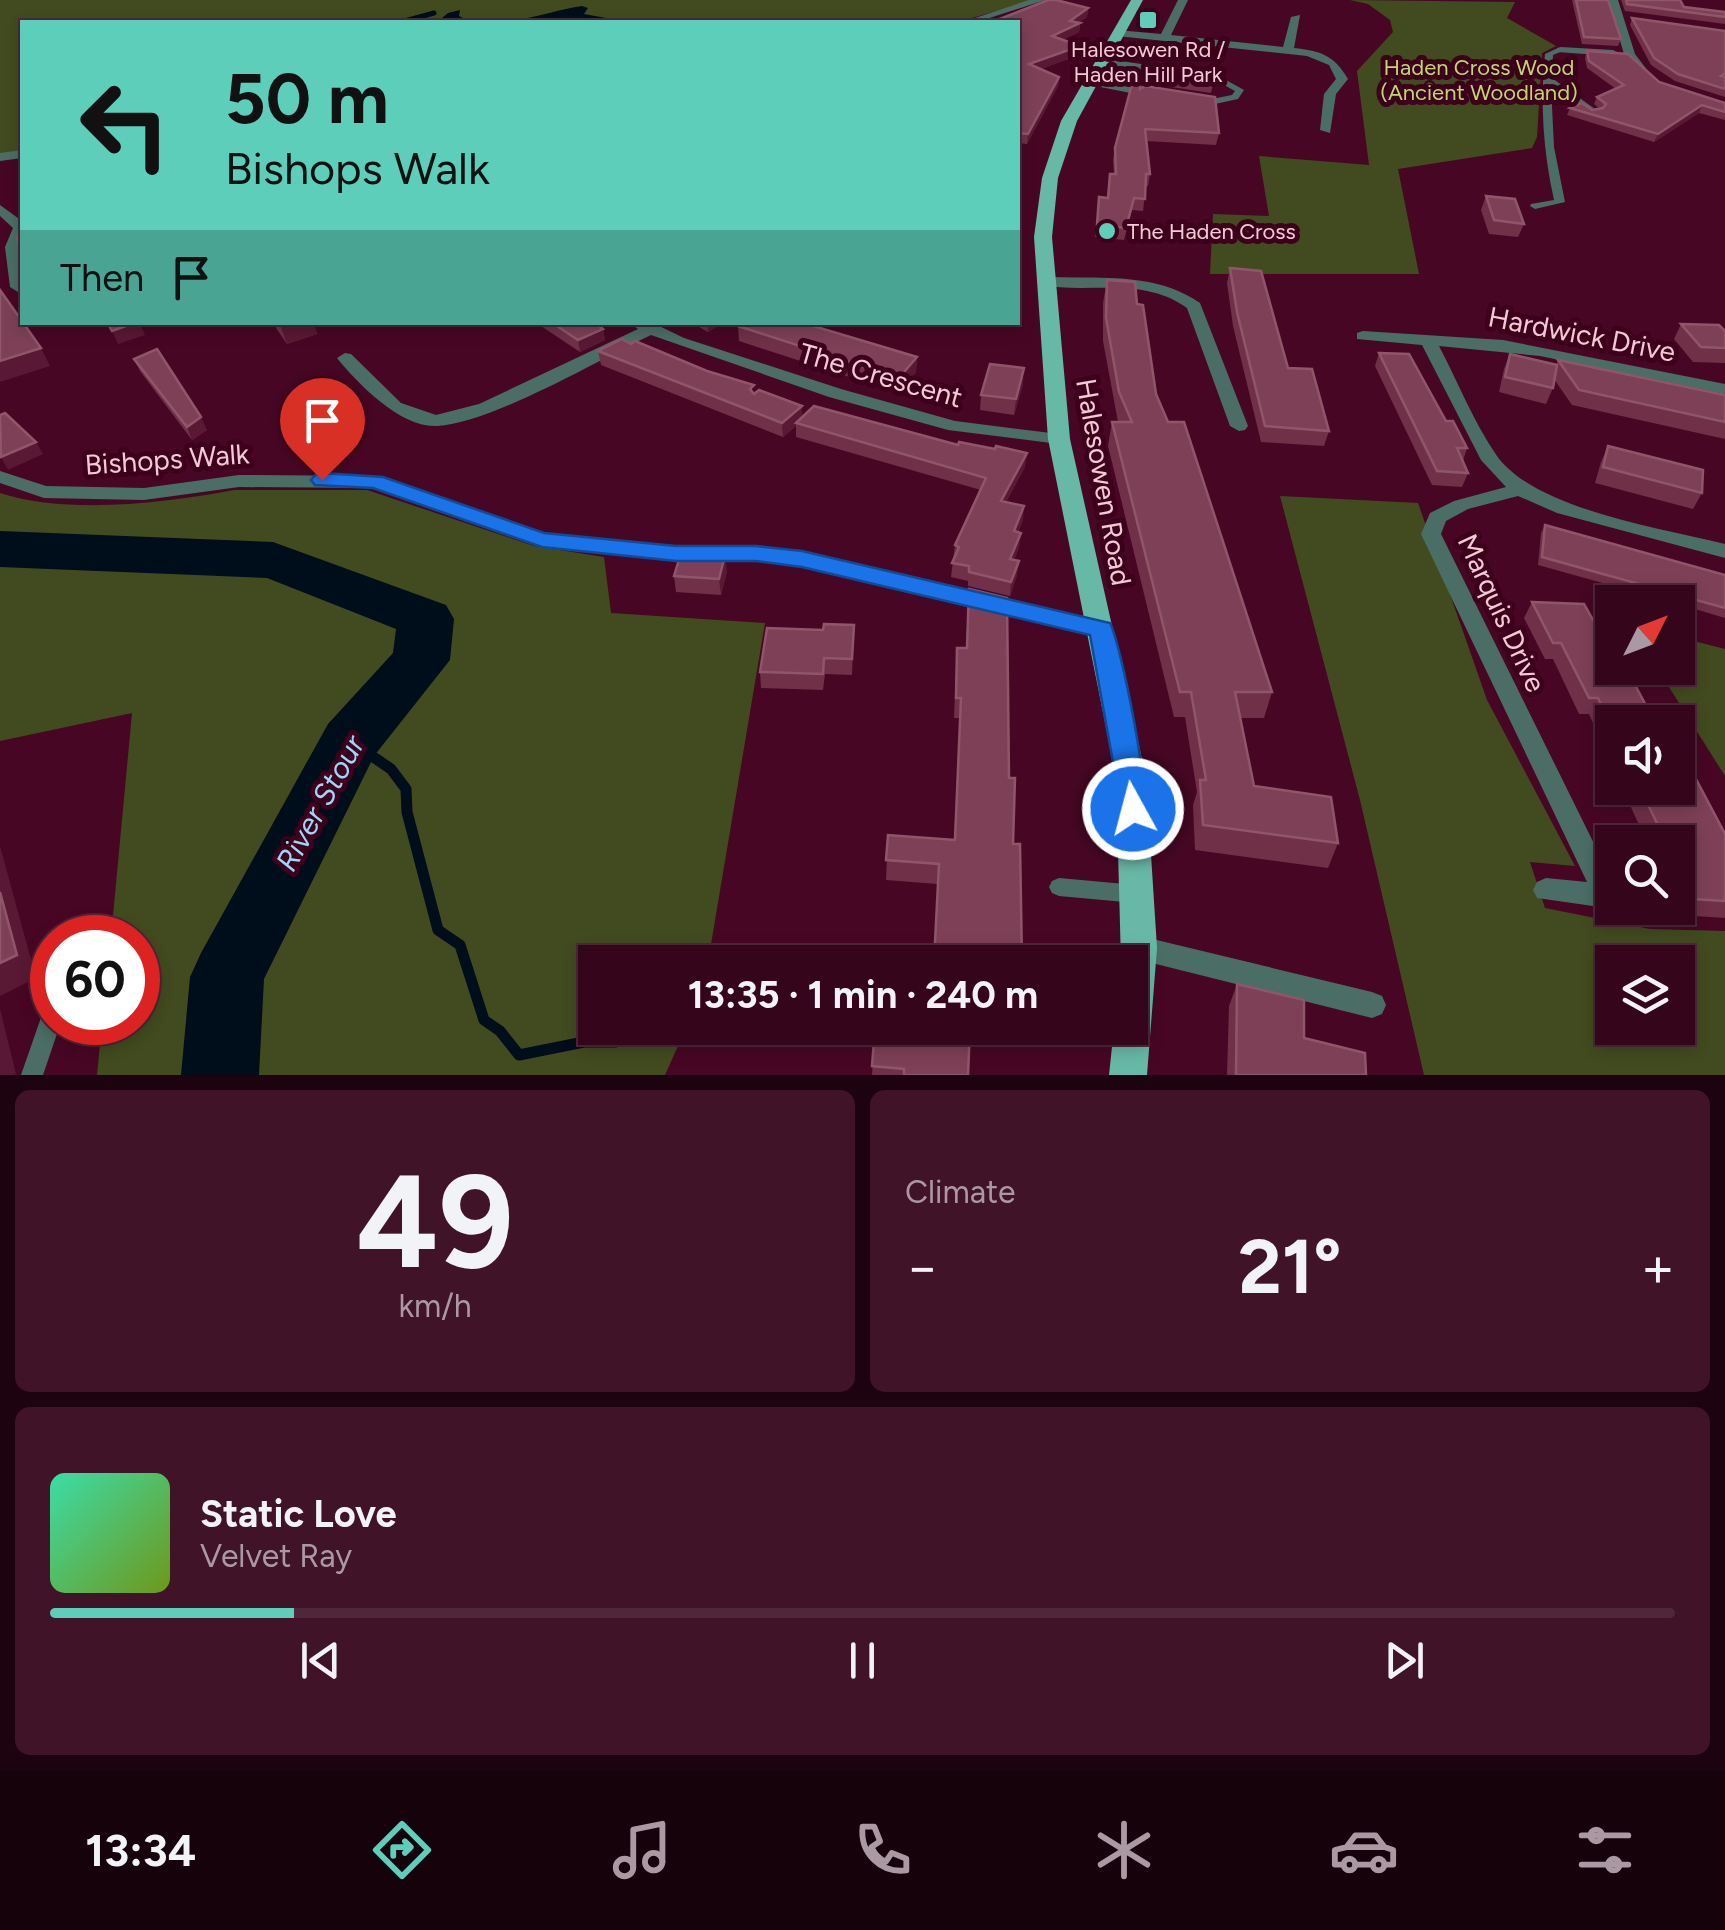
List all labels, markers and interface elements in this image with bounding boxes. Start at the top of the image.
marker: Halesowen Rd / Haden Hill Park [1137,9,1159,31]
place label: Halesowen Rd / Haden Hill Park [1071,36,1226,88]
park label: Haden Cross Wood (Ancient Woodland) [1380,54,1578,106]
text: 50 m [225,56,389,141]
icon: left [60,60,190,190]
text: Bishops Walk [225,141,490,195]
place label: The Haden Cross [1127,218,1296,245]
marker: The Haden Cross [1096,220,1118,242]
icon: arrive [164,250,219,305]
text: Then [60,255,144,301]
street label: Hardwick Drive [1485,299,1679,369]
street label: The Crescent [796,336,966,414]
street label: Halesowen Road [1069,376,1139,588]
pin [280,378,365,481]
icon: arrive [295,393,350,448]
street label: Bishops Walk [84,436,251,482]
street label: Marquis Drive [1451,529,1553,697]
north arrow [1595,585,1695,685]
map controls [1595,585,1695,1045]
button: sound [1595,705,1695,805]
water label: River Stour [268,727,373,877]
position arrow [1081,757,1185,861]
button: search [1595,825,1695,925]
speed limit sign: 60 [30,915,160,1045]
button: layers [1595,945,1695,1045]
text: 13:35 · 1 min · 240 m [688,972,1038,1018]
text: 49 [356,1144,514,1300]
text: Climate [905,1173,1016,1211]
text: 21° [1238,1222,1342,1312]
text: − [905,1234,939,1300]
text: + [1641,1234,1675,1300]
text: km/h [398,1287,472,1325]
text: Static Love [200,1491,397,1537]
text: Velvet Ray [200,1537,352,1575]
icon: previous [293,1633,348,1688]
icon: pause [835,1633,890,1688]
icon: next [1377,1633,1432,1688]
icon: directions [367,1815,437,1885]
icon: music [607,1815,677,1885]
icon: phone [848,1815,918,1885]
icon: climate [1089,1815,1159,1885]
icon: car [1329,1815,1399,1885]
icon: filters [1570,1815,1640,1885]
text: 13:34 [85,1823,196,1877]

